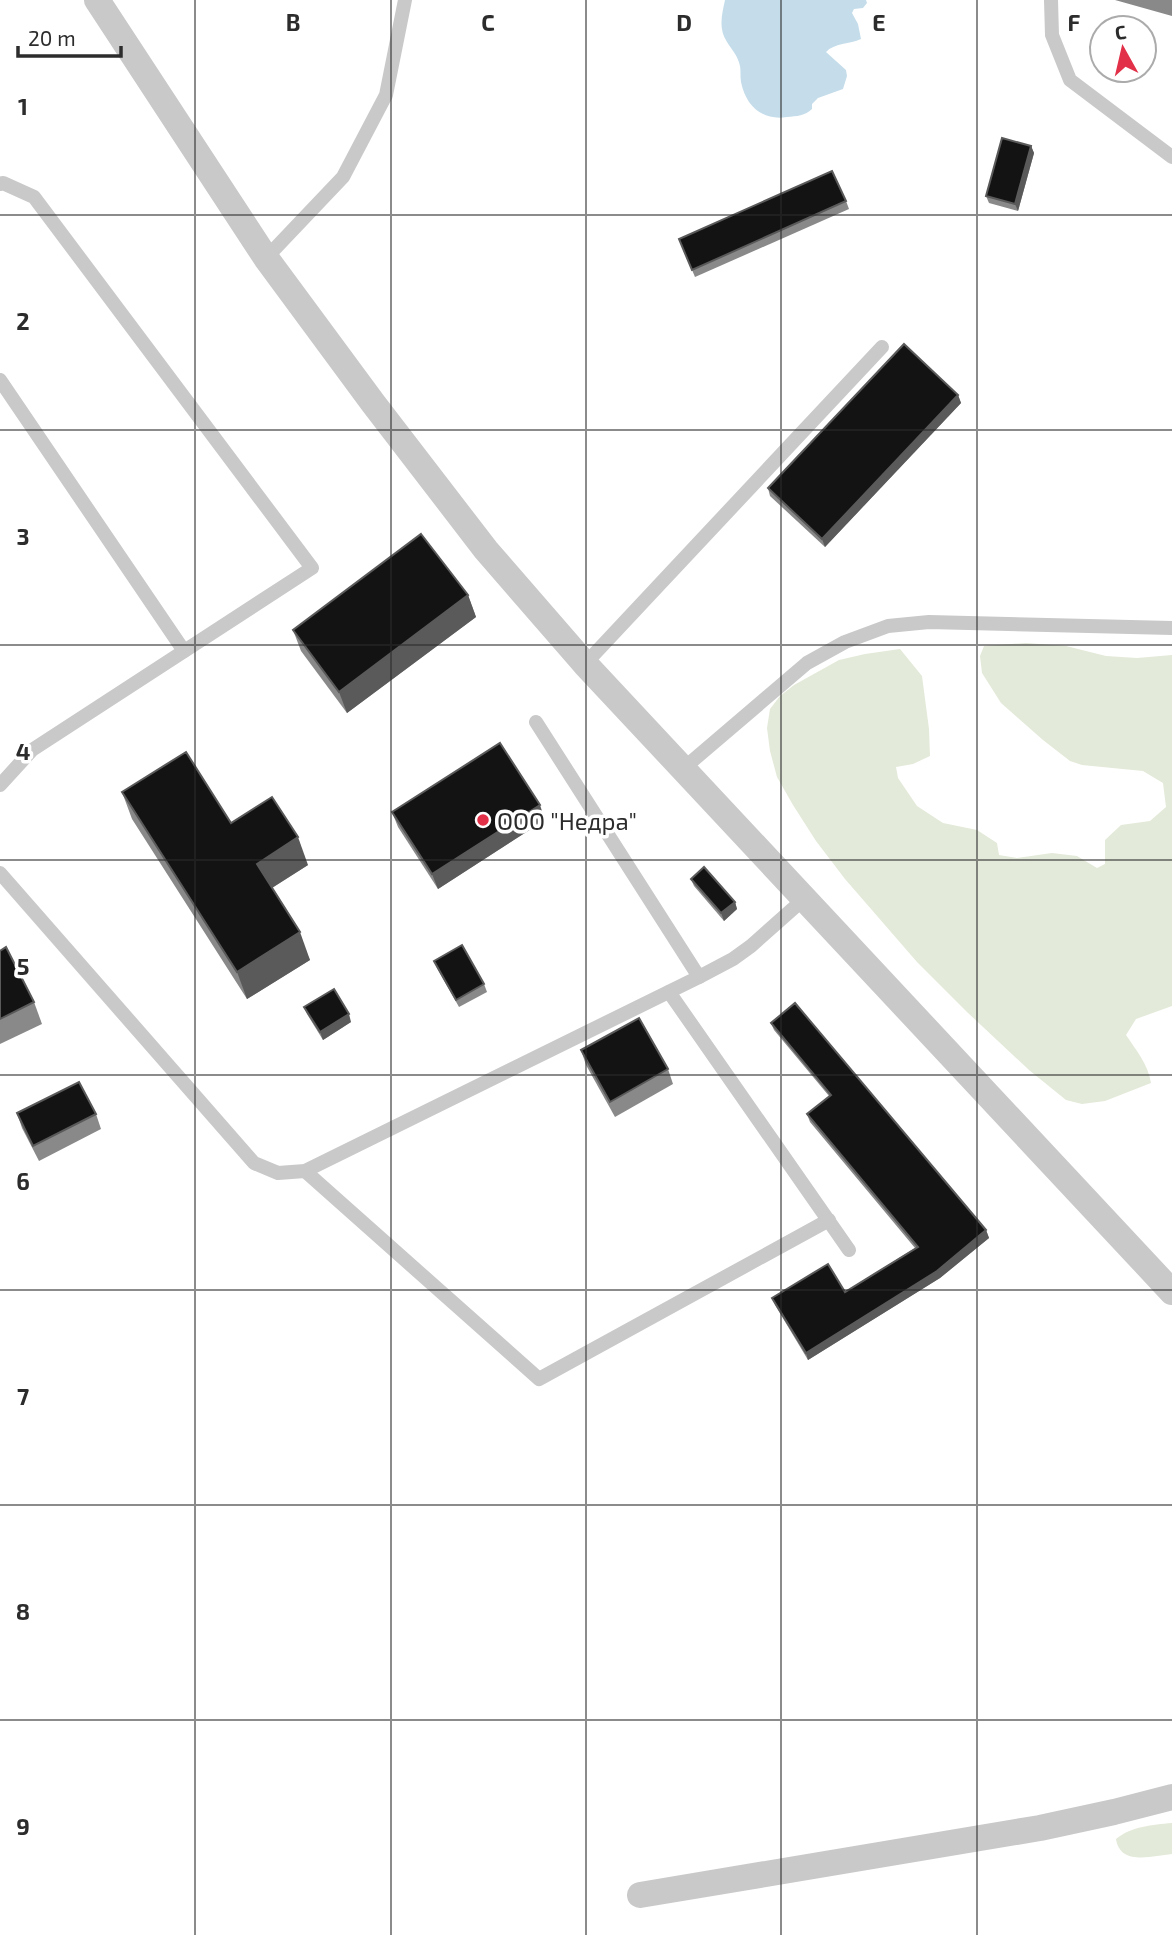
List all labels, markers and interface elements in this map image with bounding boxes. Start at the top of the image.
text: B [286,8,300,36]
text: C [481,8,495,36]
text: D [676,8,692,36]
text: E [872,8,886,36]
text: F [1068,8,1081,36]
scale bar [18,14,121,58]
north arrow [1088,14,1158,84]
text: С [1113,20,1128,44]
text: 20 m [28,25,76,50]
text: 1 [18,92,28,120]
text: 2 [16,307,30,335]
text: 3 [16,522,30,550]
text: 4 [16,737,30,765]
place label: ООО "Недра" [497,806,637,835]
marker: ООО "Недра" [475,812,491,828]
text: 5 [17,952,29,980]
text: 6 [16,1167,30,1195]
text: 7 [17,1382,29,1410]
text: 8 [16,1597,30,1625]
text: 9 [16,1812,30,1840]

